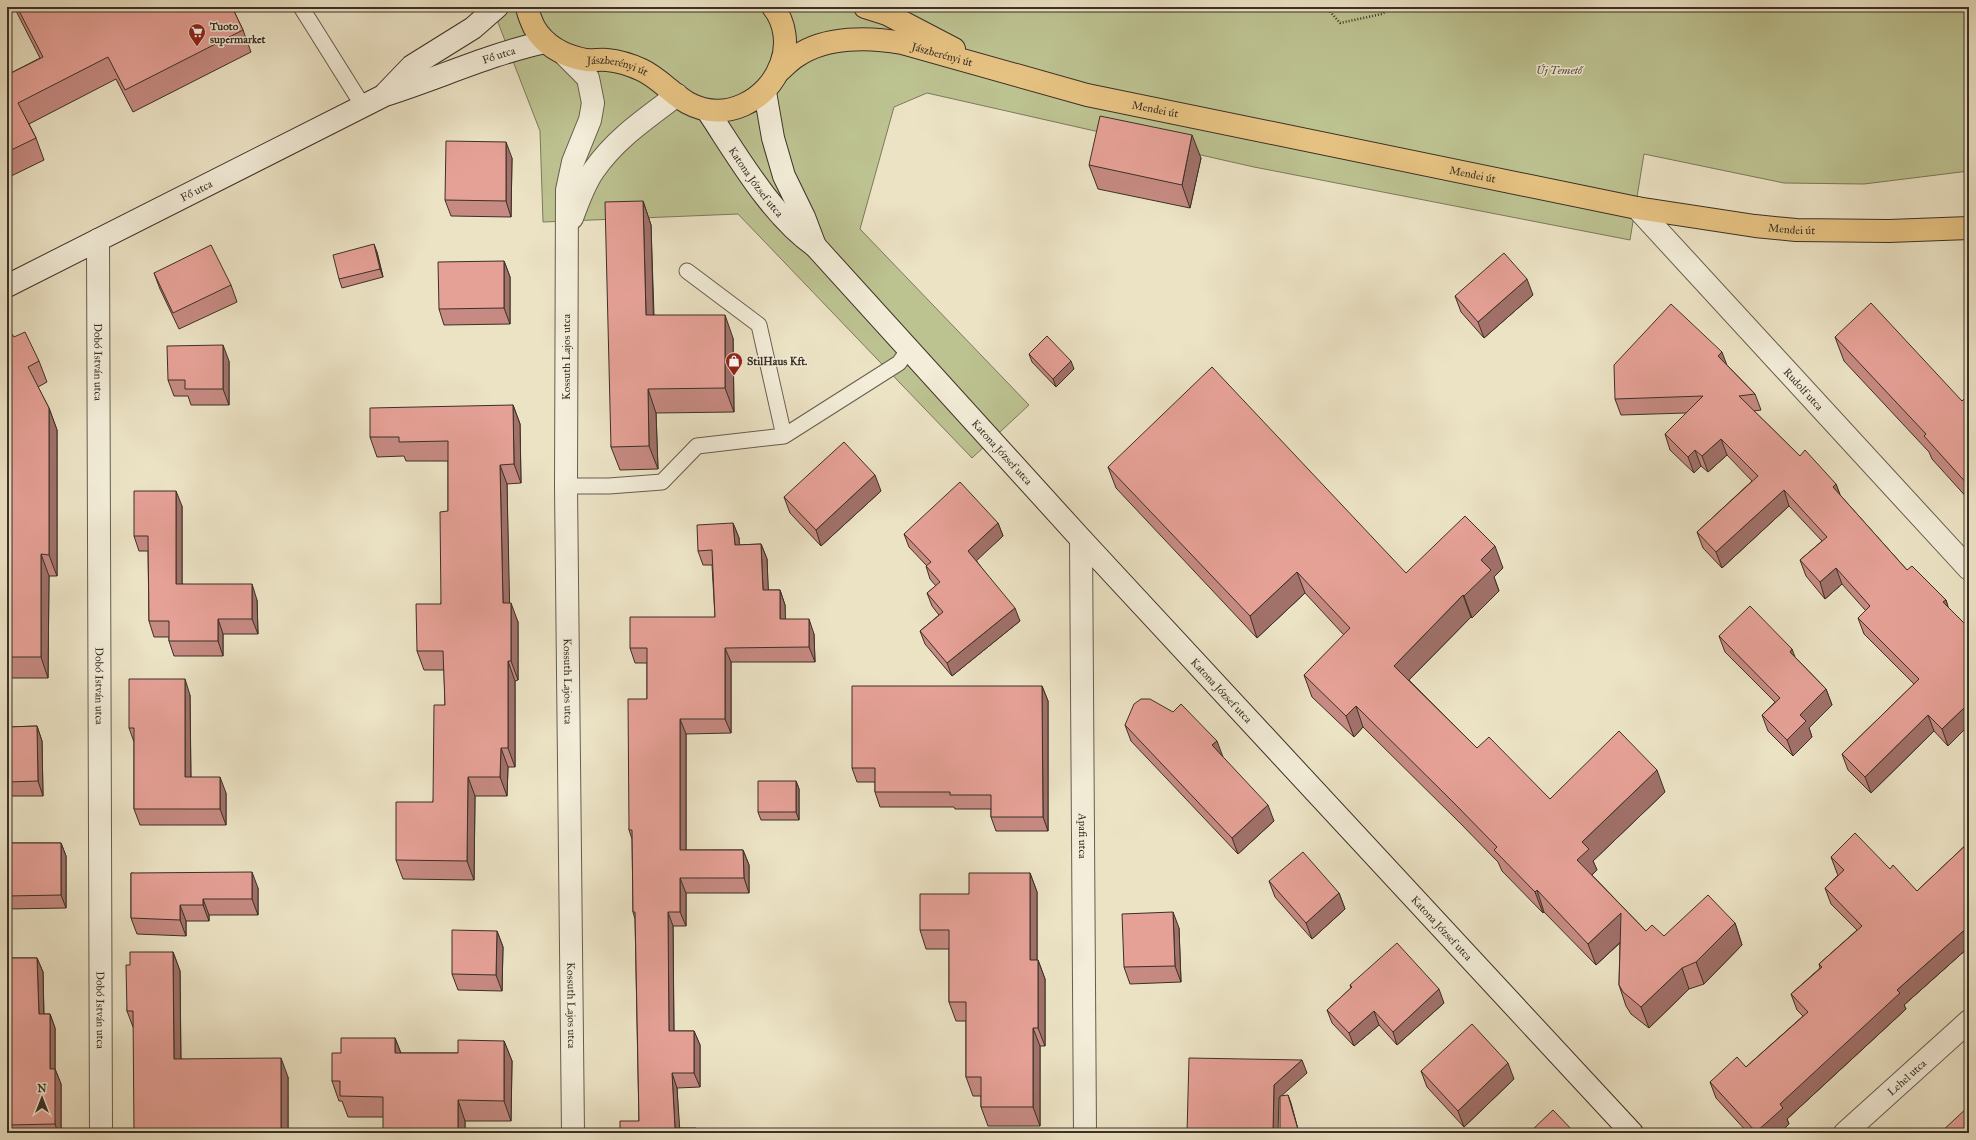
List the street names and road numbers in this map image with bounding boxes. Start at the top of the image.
street label: Jászberényi út [909,39,974,69]
street label: Fő utca [480,43,517,66]
street label: Jászberényi út [586,53,650,79]
street label: Mendei út [1131,98,1180,120]
street label: Katona József utca [726,144,786,220]
street label: Mendei út [1448,163,1497,185]
street label: Fő utca [178,177,215,204]
street label: Mendei út [1768,221,1815,237]
street label: Kossuth Lajos utca [560,314,573,400]
street label: Dobó István utca [92,323,105,401]
street label: Rudolf utca [1781,365,1826,413]
street label: Katona József utca [969,417,1035,488]
street label: Kossuth Lajos utca [561,638,575,725]
street label: Dobó István utca [93,647,106,725]
street label: Katona József utca [1188,655,1255,726]
street label: Apafi utca [1076,812,1090,859]
street label: Katona József utca [1409,893,1475,963]
street label: Kossuth Lajos utca [565,962,579,1049]
street label: Dobó István utca [94,971,107,1049]
street label: Lehel utca [1884,1056,1929,1098]

